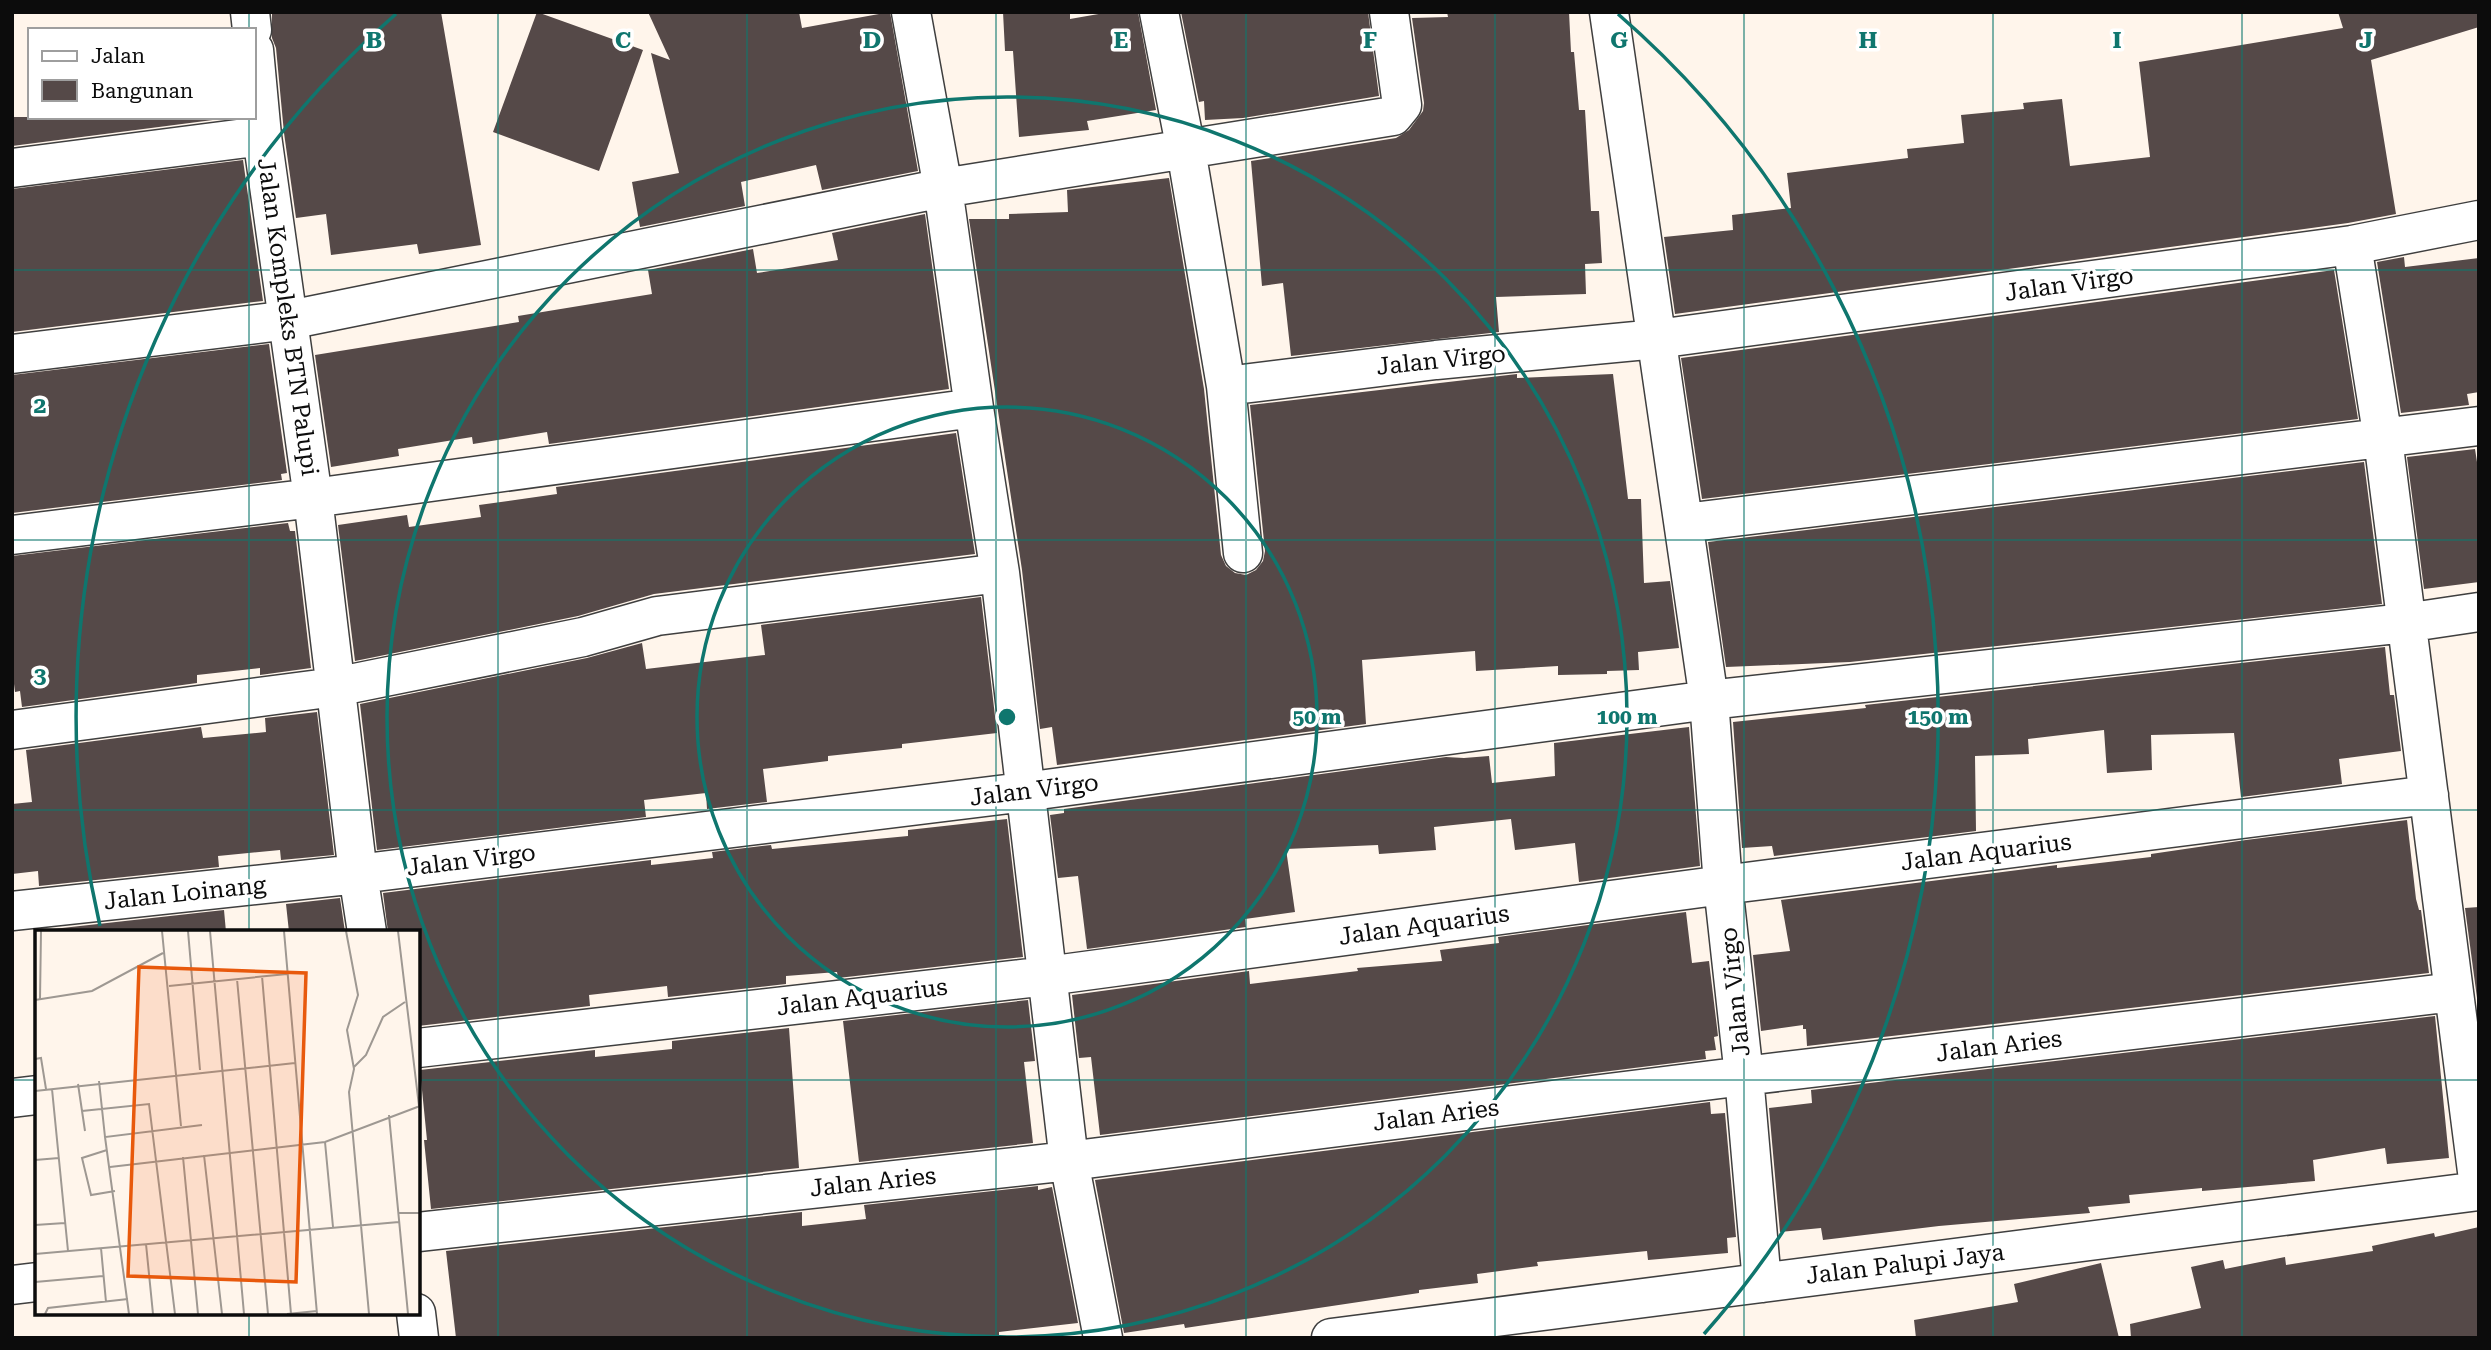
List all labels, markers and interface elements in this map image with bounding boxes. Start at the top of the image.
text: B [366,27,382,54]
text: C [615,27,631,54]
text: D [863,27,881,54]
text: E [1114,27,1128,54]
text: F [1363,27,1377,54]
text: G [1610,27,1628,54]
text: H [1859,27,1878,54]
text: I [2112,27,2122,54]
text: J [2359,27,2373,54]
legend [28,28,256,119]
text: Jalan [91,44,146,68]
text: Bangunan [91,79,194,103]
street label: Jalan Kompleks BTN Palupi [252,156,324,478]
street label: Jalan Virgo [2003,261,2135,307]
street label: Jalan Virgo [1375,339,1507,381]
text: 2 [34,392,46,419]
text: 3 [34,662,47,689]
centre of rings [995,705,1019,729]
text: 50 m [1292,705,1342,729]
text: 100 m [1597,705,1657,729]
text: 150 m [1908,705,1968,729]
street label: Jalan Virgo [968,768,1100,812]
street label: Jalan Aquarius [1899,828,2073,876]
street label: Jalan Virgo [405,838,537,882]
street label: Jalan Loinang [103,871,268,915]
street label: Jalan Aquarius [1337,899,1511,951]
street label: Jalan Virgo [1714,926,1756,1058]
inset map [35,930,420,1315]
street label: Jalan Aquarius [775,973,949,1021]
street label: Jalan Aries [1934,1024,2064,1068]
street label: Jalan Aries [1371,1093,1501,1137]
street label: Jalan Aries [808,1161,938,1203]
street label: Jalan Palupi Jaya [1804,1238,2006,1290]

